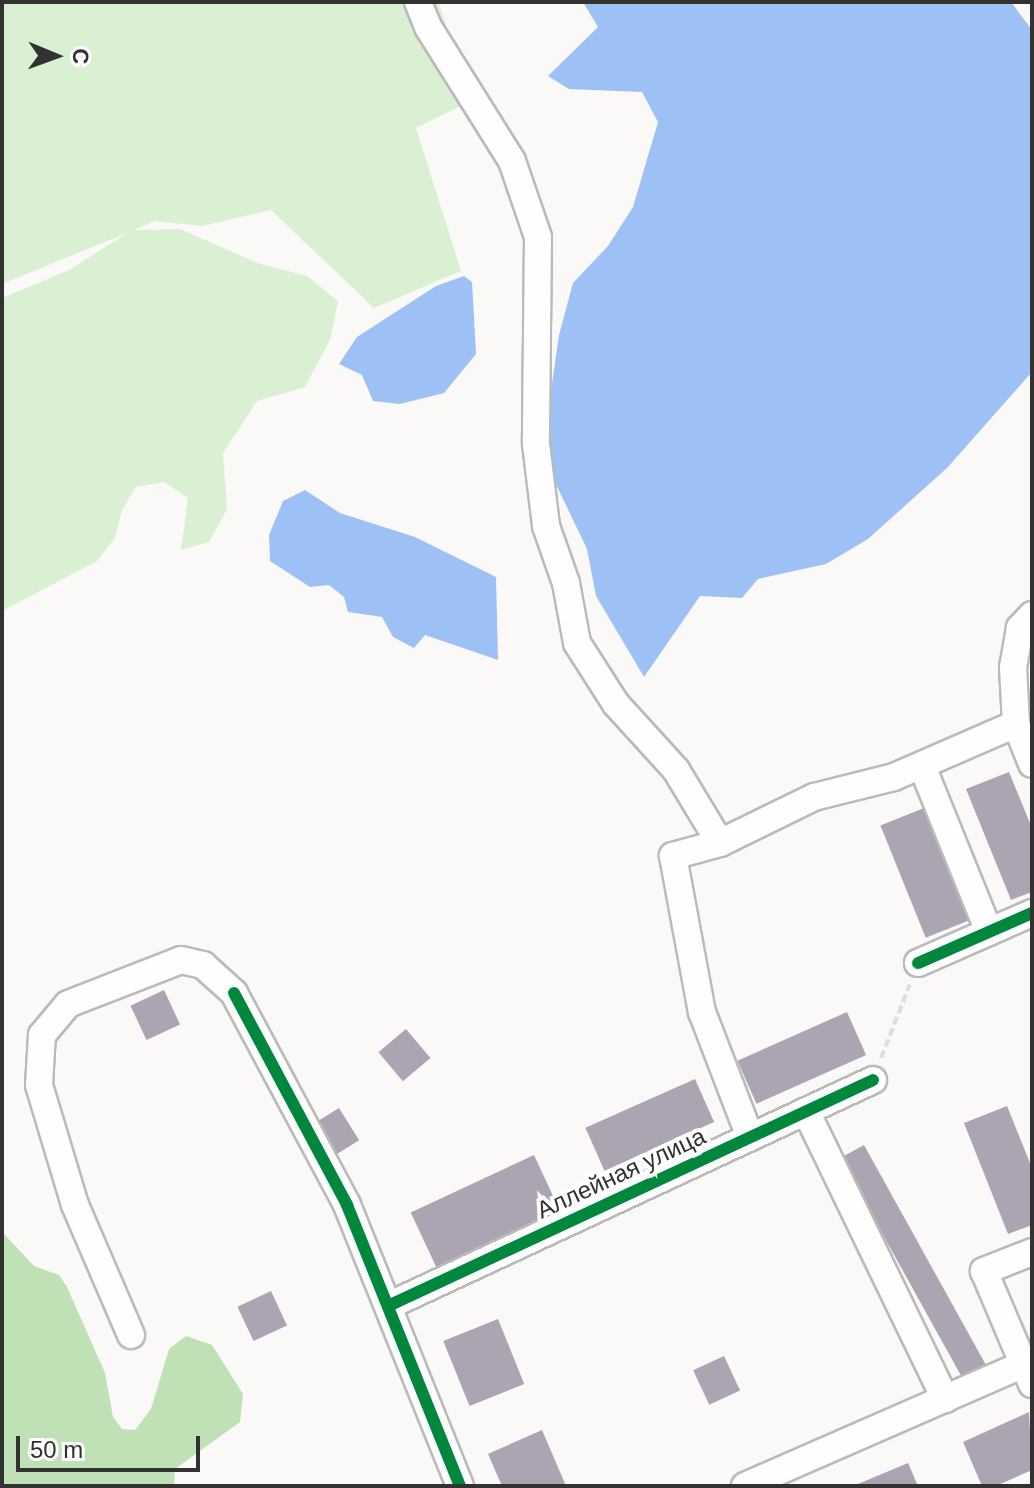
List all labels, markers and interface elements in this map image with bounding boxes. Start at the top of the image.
north arrow [16,16,96,96]
text: С [68,48,93,65]
street label: Аллейная улица [532,1121,710,1225]
scale bar [20,1420,204,1470]
text: 50 m [30,1436,83,1463]

